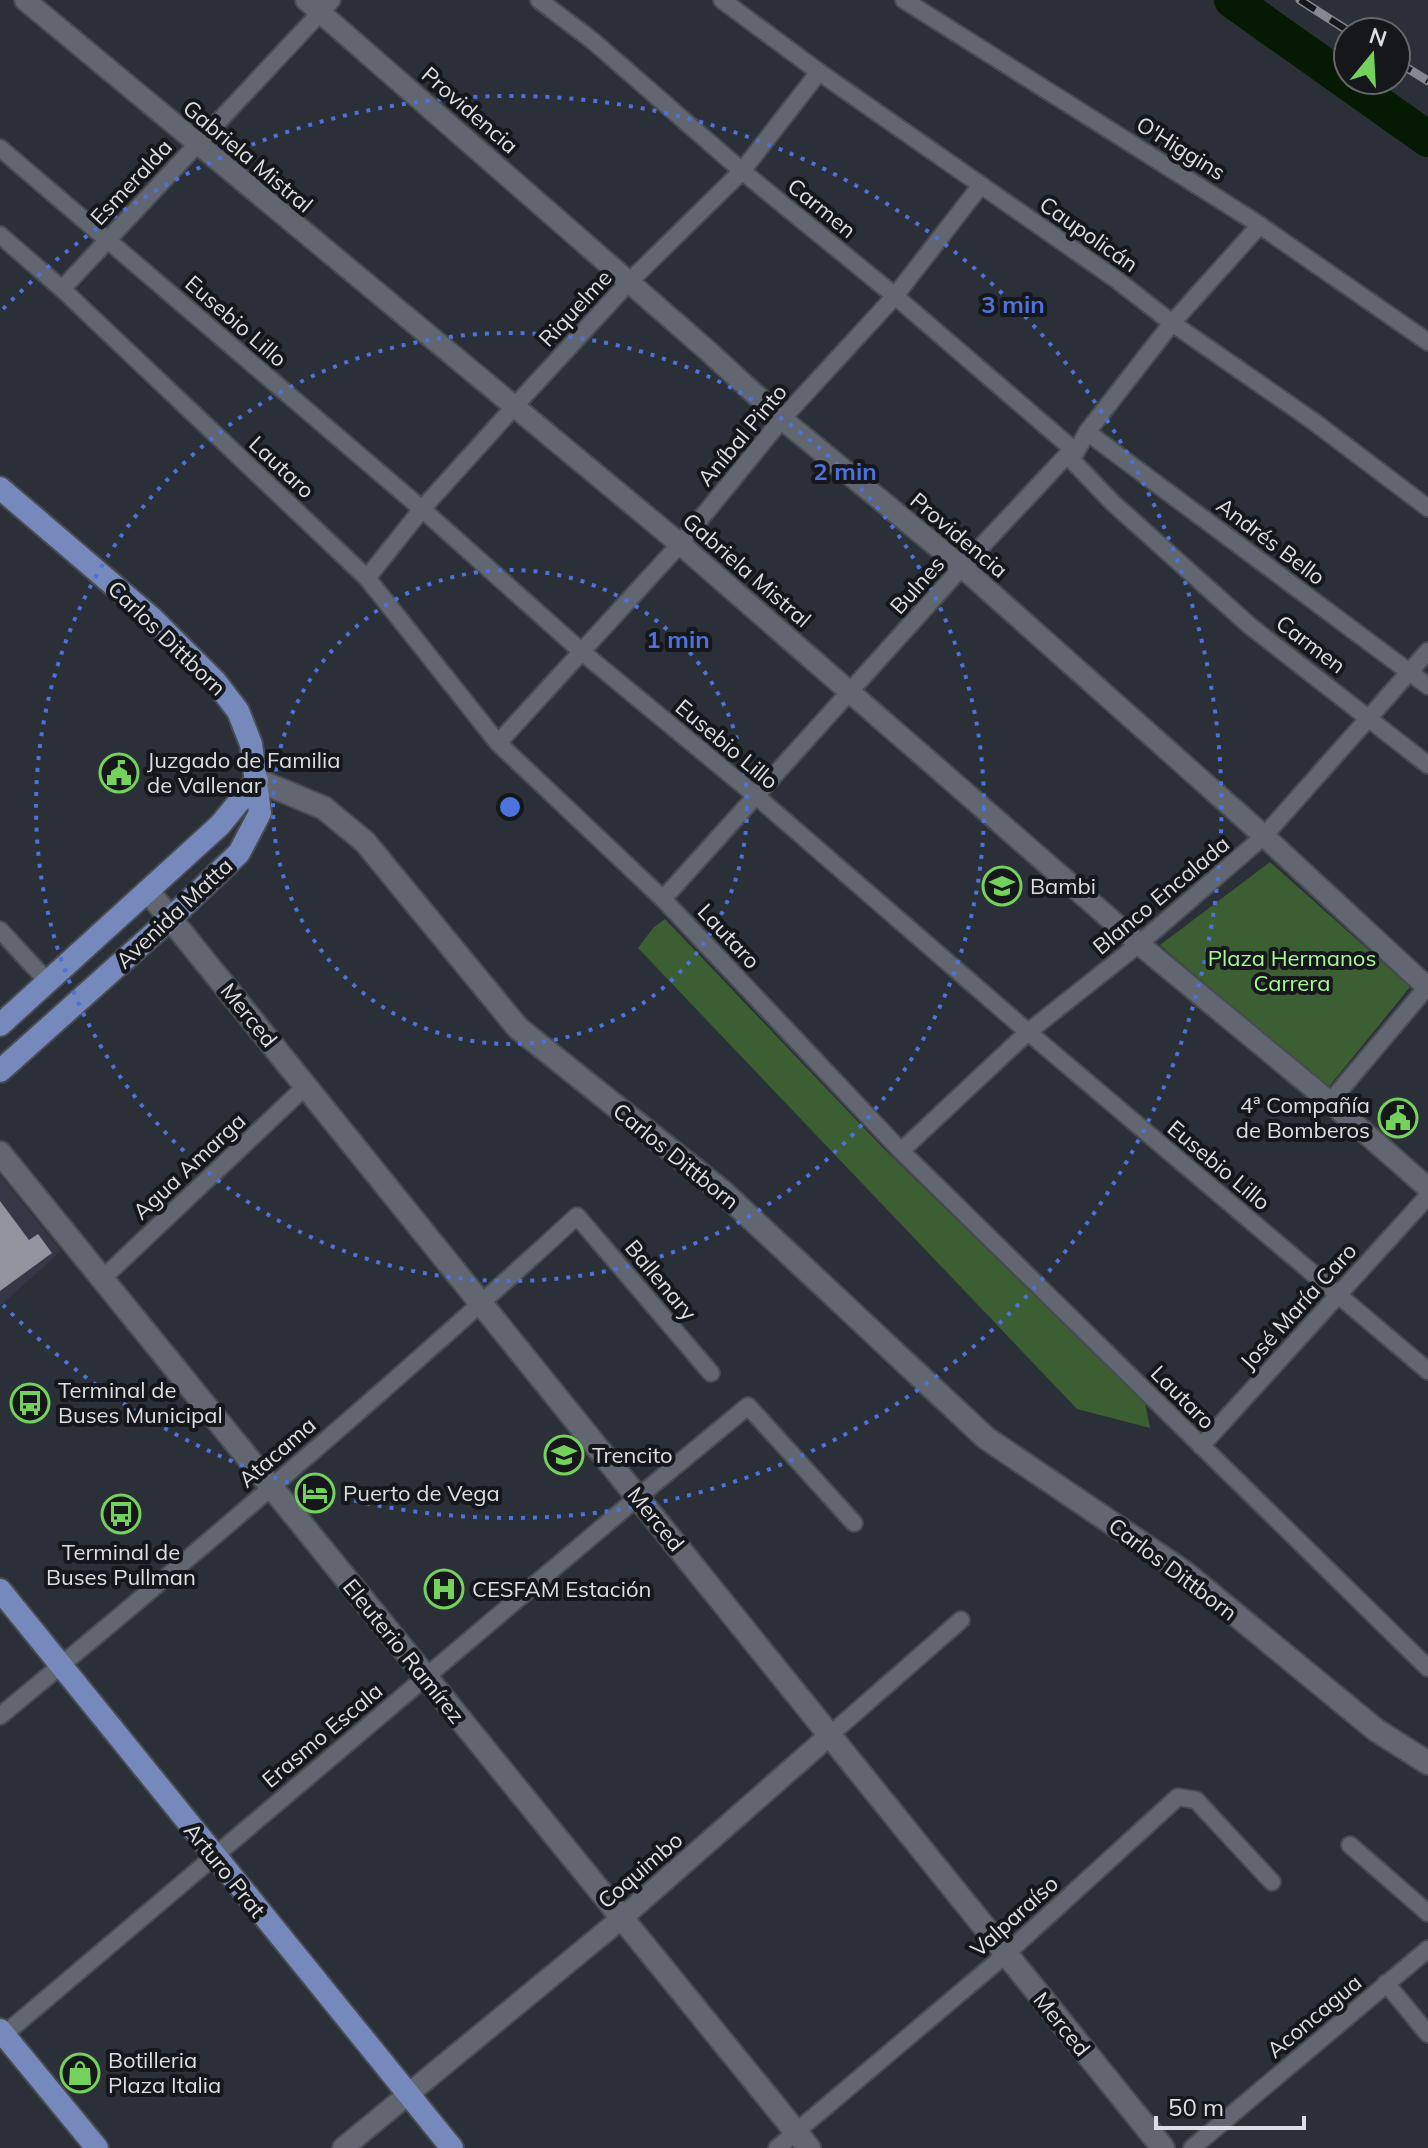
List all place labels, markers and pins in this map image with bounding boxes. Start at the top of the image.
place label: Juzgado de Familia de Vallenar [147,746,340,799]
public building icon: Juzgado de Familia de Vallenar [98,752,140,794]
centre of rings [496,793,524,821]
school or university icon: Bambi [981,865,1023,907]
place label: Bambi [1030,872,1096,900]
place label: 4ª Compañía de Bomberos [1236,1091,1370,1144]
public building icon: 4ª Compañía de Bomberos [1377,1097,1419,1139]
place label: Terminal de Buses Municipal [58,1376,223,1429]
bus stop icon: Terminal de Buses Municipal [9,1382,51,1424]
school or university icon: Trencito [543,1434,585,1476]
place label: Trencito [592,1441,673,1469]
hotel icon: Puerto de Vega [294,1472,336,1514]
place label: Puerto de Vega [343,1479,500,1507]
bus stop icon: Terminal de Buses Pullman [100,1493,142,1535]
place label: Terminal de Buses Pullman [46,1538,196,1591]
hospital icon: CESFAM Estación [423,1568,465,1610]
place label: CESFAM Estación [472,1575,651,1603]
place label: Botilleria Plaza Italia [108,2046,221,2099]
shop icon: Botilleria Plaza Italia [59,2052,101,2094]

